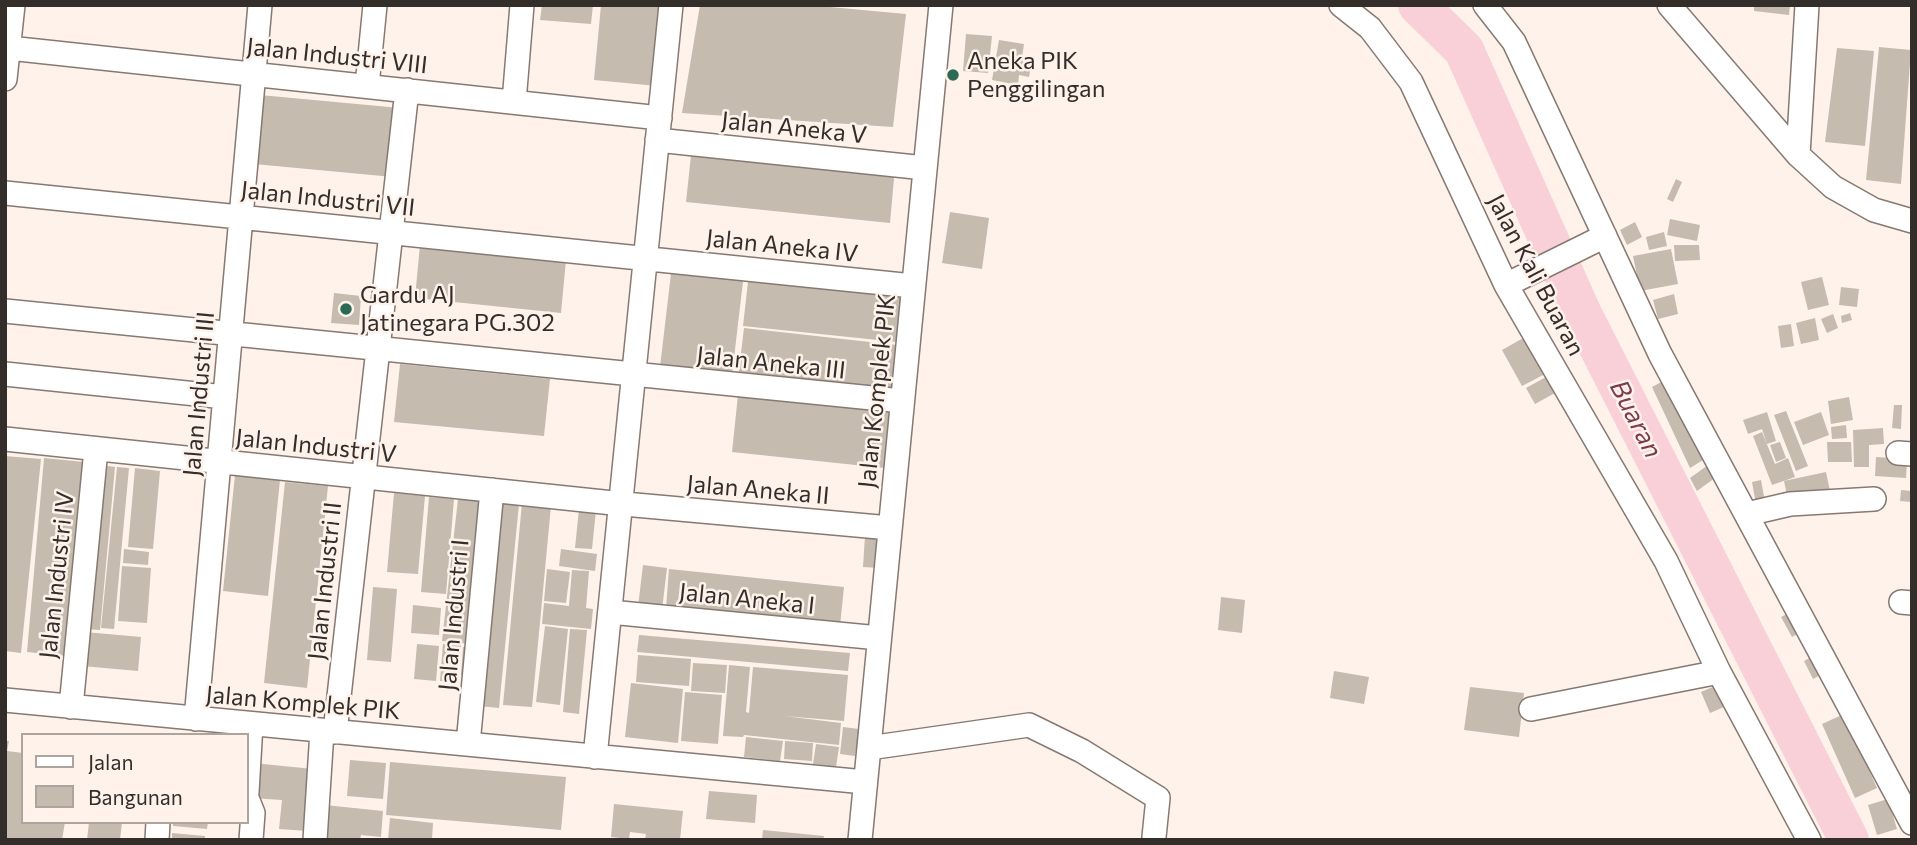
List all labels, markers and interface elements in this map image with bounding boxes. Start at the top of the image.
street label: Jalan Industri VIII [245,32,429,80]
place label: Aneka PIK Penggilingan [967,47,1105,103]
marker: Aneka PIK Penggilingan [945,67,961,83]
street label: Jalan Aneka V [720,106,868,150]
street label: Jalan Industri VII [239,176,417,222]
street label: Jalan Kali Buaran [1481,189,1591,361]
street label: Jalan Aneka IV [704,224,860,268]
place label: Gardu AJ Jatinegara PG.302 [360,281,555,337]
street label: Jalan Komplek PIK [852,292,902,490]
marker: Gardu AJ Jatinegara PG.302 [338,301,354,317]
street label: Jalan Industri III [177,310,221,478]
street label: Jalan Aneka III [695,341,847,385]
water label: Buaran [1603,375,1669,463]
street label: Jalan Industri V [234,423,398,469]
street label: Jalan Aneka II [685,469,831,511]
street label: Jalan Industri IV [34,490,80,660]
street label: Jalan Industri II [302,501,348,661]
street label: Jalan Industri I [433,538,475,692]
street label: Jalan Aneka I [678,578,816,620]
street label: Jalan Komplek PIK [204,680,402,726]
legend [21,733,248,824]
text: Jalan [88,749,133,774]
text: Bangunan [88,784,183,809]

